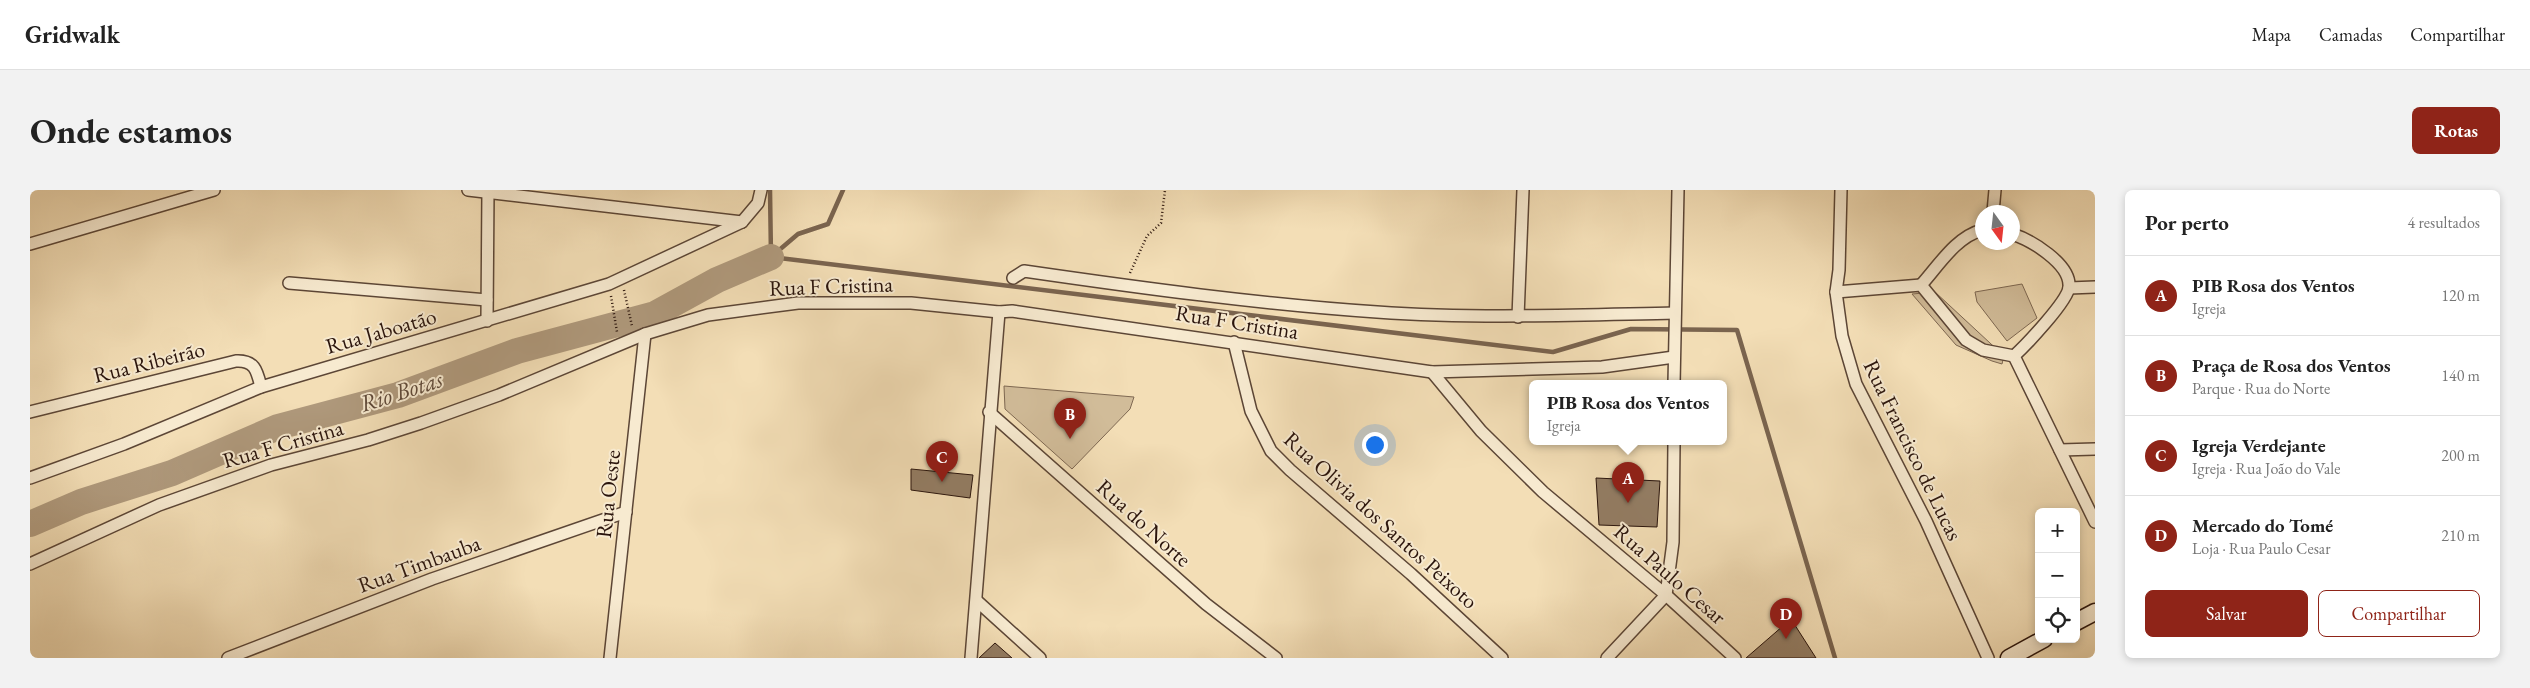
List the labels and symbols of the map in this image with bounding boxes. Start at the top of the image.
north arrow [1975,205,2020,250]
street label: Rua F Cristina [768,269,894,303]
street label: Rua F Cristina [1173,298,1301,346]
street label: Rua Jaboatão [322,301,440,361]
street label: Rua Ribeirão [90,334,208,390]
street label: Rua Francisco de Lucas [1857,355,1969,545]
water label: Rio Botas [356,363,447,419]
pin: B [1054,398,1086,439]
street label: Rua F Cristina [219,413,347,475]
street label: Rua Olivia dos Santos Peixoto [1278,425,1484,615]
your location [1362,432,1388,458]
pin: C [926,441,958,482]
street label: Rua Oeste [589,448,627,539]
pin: A [1612,462,1644,503]
street label: Rua do Norte [1090,473,1198,574]
street label: Rua Paulo Cesar [1608,517,1733,631]
street label: Rua Timbauba [354,528,485,600]
pin: D [1770,598,1802,639]

